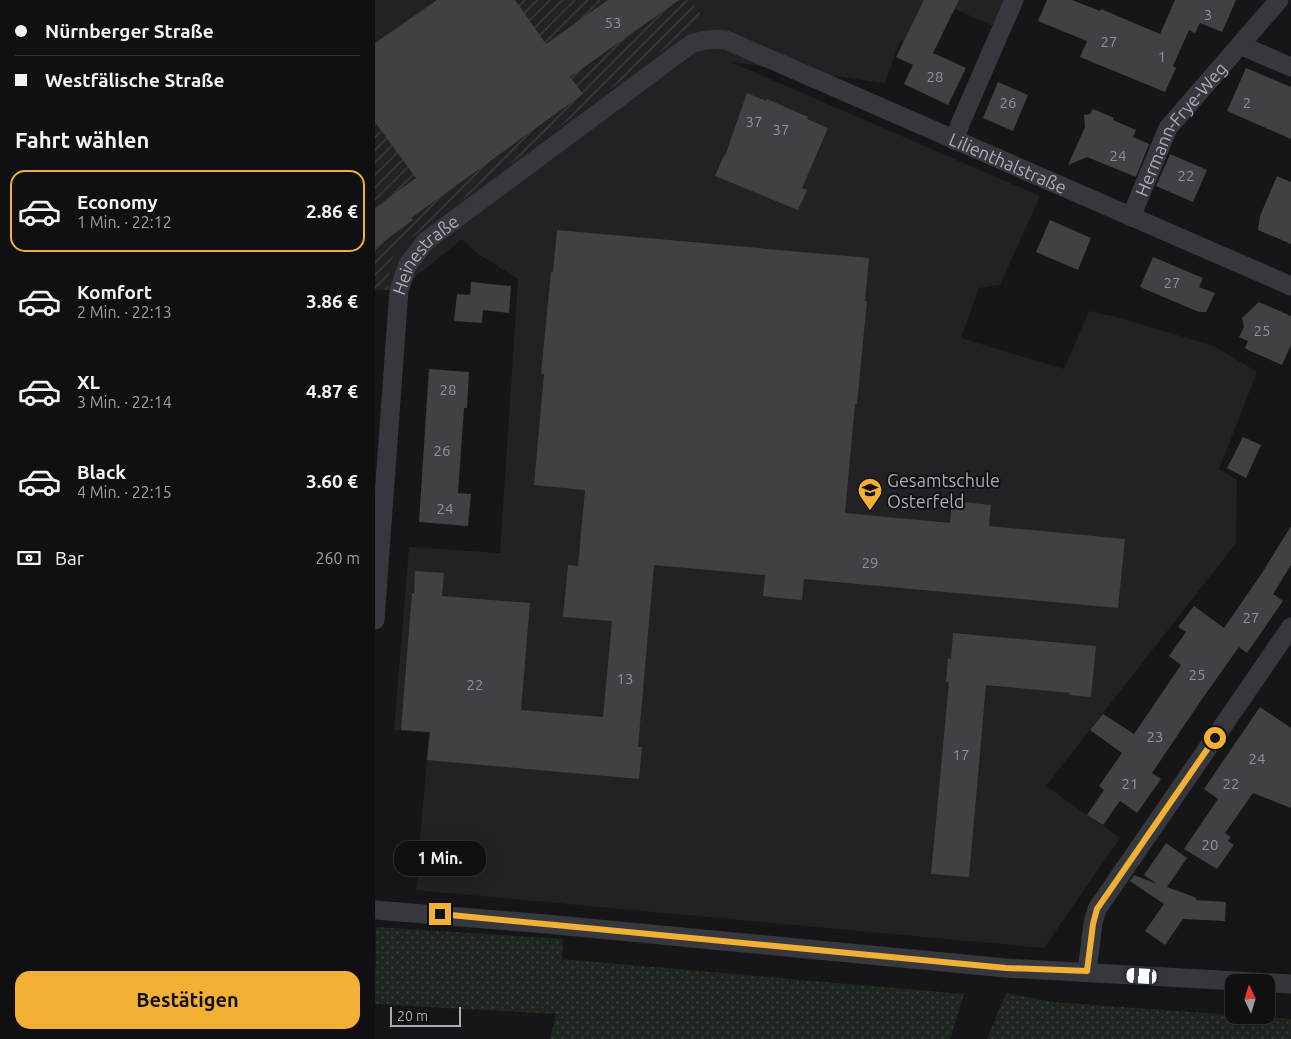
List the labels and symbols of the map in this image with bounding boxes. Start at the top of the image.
house number: 3 [1204,6,1212,23]
house number: 53 [605,14,621,31]
house number: 27 [1101,33,1117,50]
house number: 1 [1158,48,1166,65]
street label: Hermann-Frye-Weg [1131,58,1231,199]
house number: 28 [927,68,943,85]
house number: 26 [1000,94,1016,111]
house number: 2 [1243,94,1251,111]
house number: 37 [746,113,762,130]
house number: 37 [773,121,789,138]
street label: Lilienthalstraße [946,128,1070,197]
house number: 24 [1110,147,1126,164]
house number: 22 [1178,167,1194,184]
street label: Heinestraße [388,210,462,297]
house number: 27 [1164,274,1180,291]
house number: 25 [1254,322,1270,339]
house number: 28 [440,381,456,398]
house number: 26 [434,442,450,459]
place label: Gesamtschule Osterfeld [887,470,1000,511]
school or university icon: Gesamtschule Osterfeld [857,477,883,511]
house number: 24 [437,500,453,517]
house number: 29 [862,554,878,571]
house number: 27 [1243,609,1259,626]
house number: 25 [1189,666,1205,683]
house number: 13 [617,670,633,687]
house number: 22 [467,676,483,693]
route start [1204,727,1226,749]
house number: 23 [1147,728,1163,745]
house number: 17 [953,746,969,763]
house number: 24 [1249,750,1265,767]
house number: 21 [1122,775,1138,792]
house number: 22 [1223,775,1239,792]
house number: 20 [1202,836,1218,853]
callout: 1 Min. [394,842,486,876]
route end [429,903,451,925]
car [1126,968,1157,984]
north arrow [1225,974,1275,1024]
scale bar [390,1004,461,1027]

